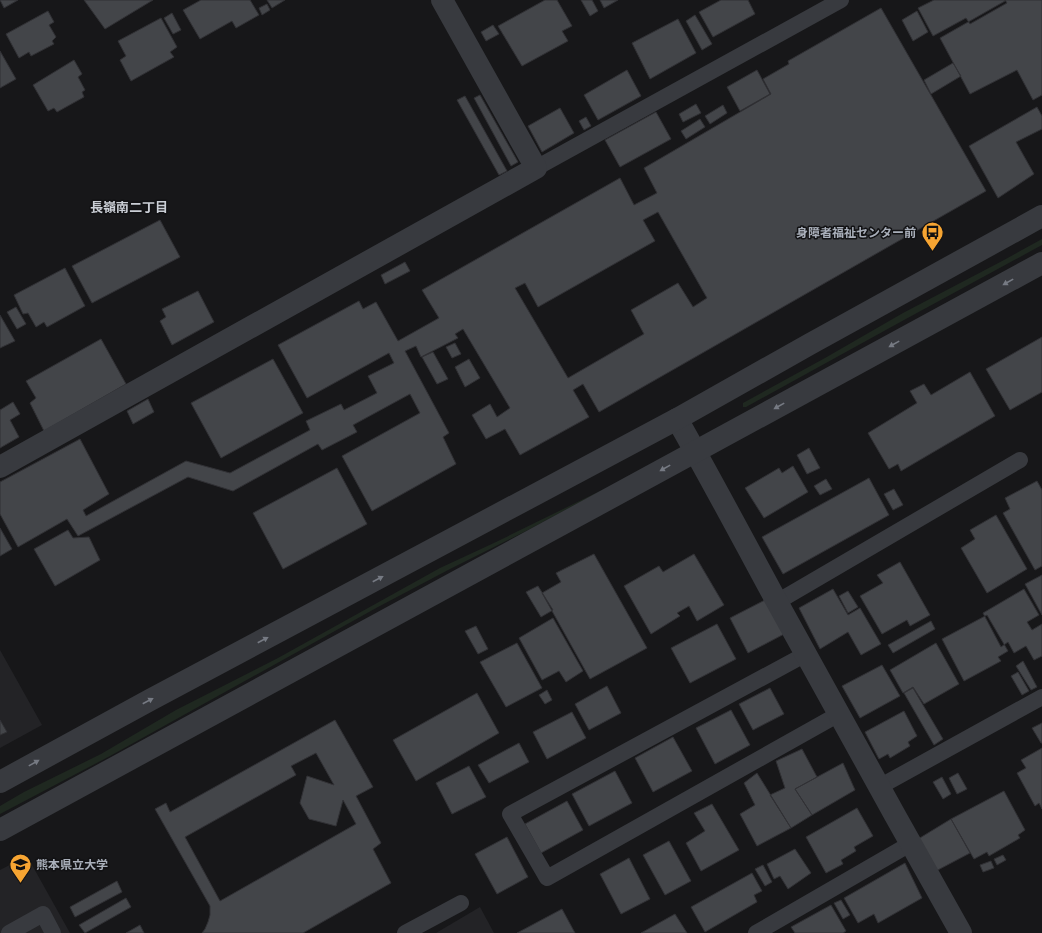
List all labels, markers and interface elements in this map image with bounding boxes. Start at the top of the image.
district label: 長嶺南二丁目 [90,200,168,216]
bus stop icon: 身障者福祉センター前 [919,220,945,253]
place label: 身障者福祉センター前 [796,226,916,241]
one-way arrow [1002,279,1014,285]
one-way arrow [888,341,899,347]
one-way arrow [774,403,785,410]
one-way arrow [659,465,671,472]
one-way arrow [372,575,383,582]
one-way arrow [257,637,269,643]
one-way arrow [142,698,154,704]
one-way arrow [28,760,40,767]
school or university icon: 熊本県立大学 [8,852,34,885]
place label: 熊本県立大学 [36,858,108,873]

